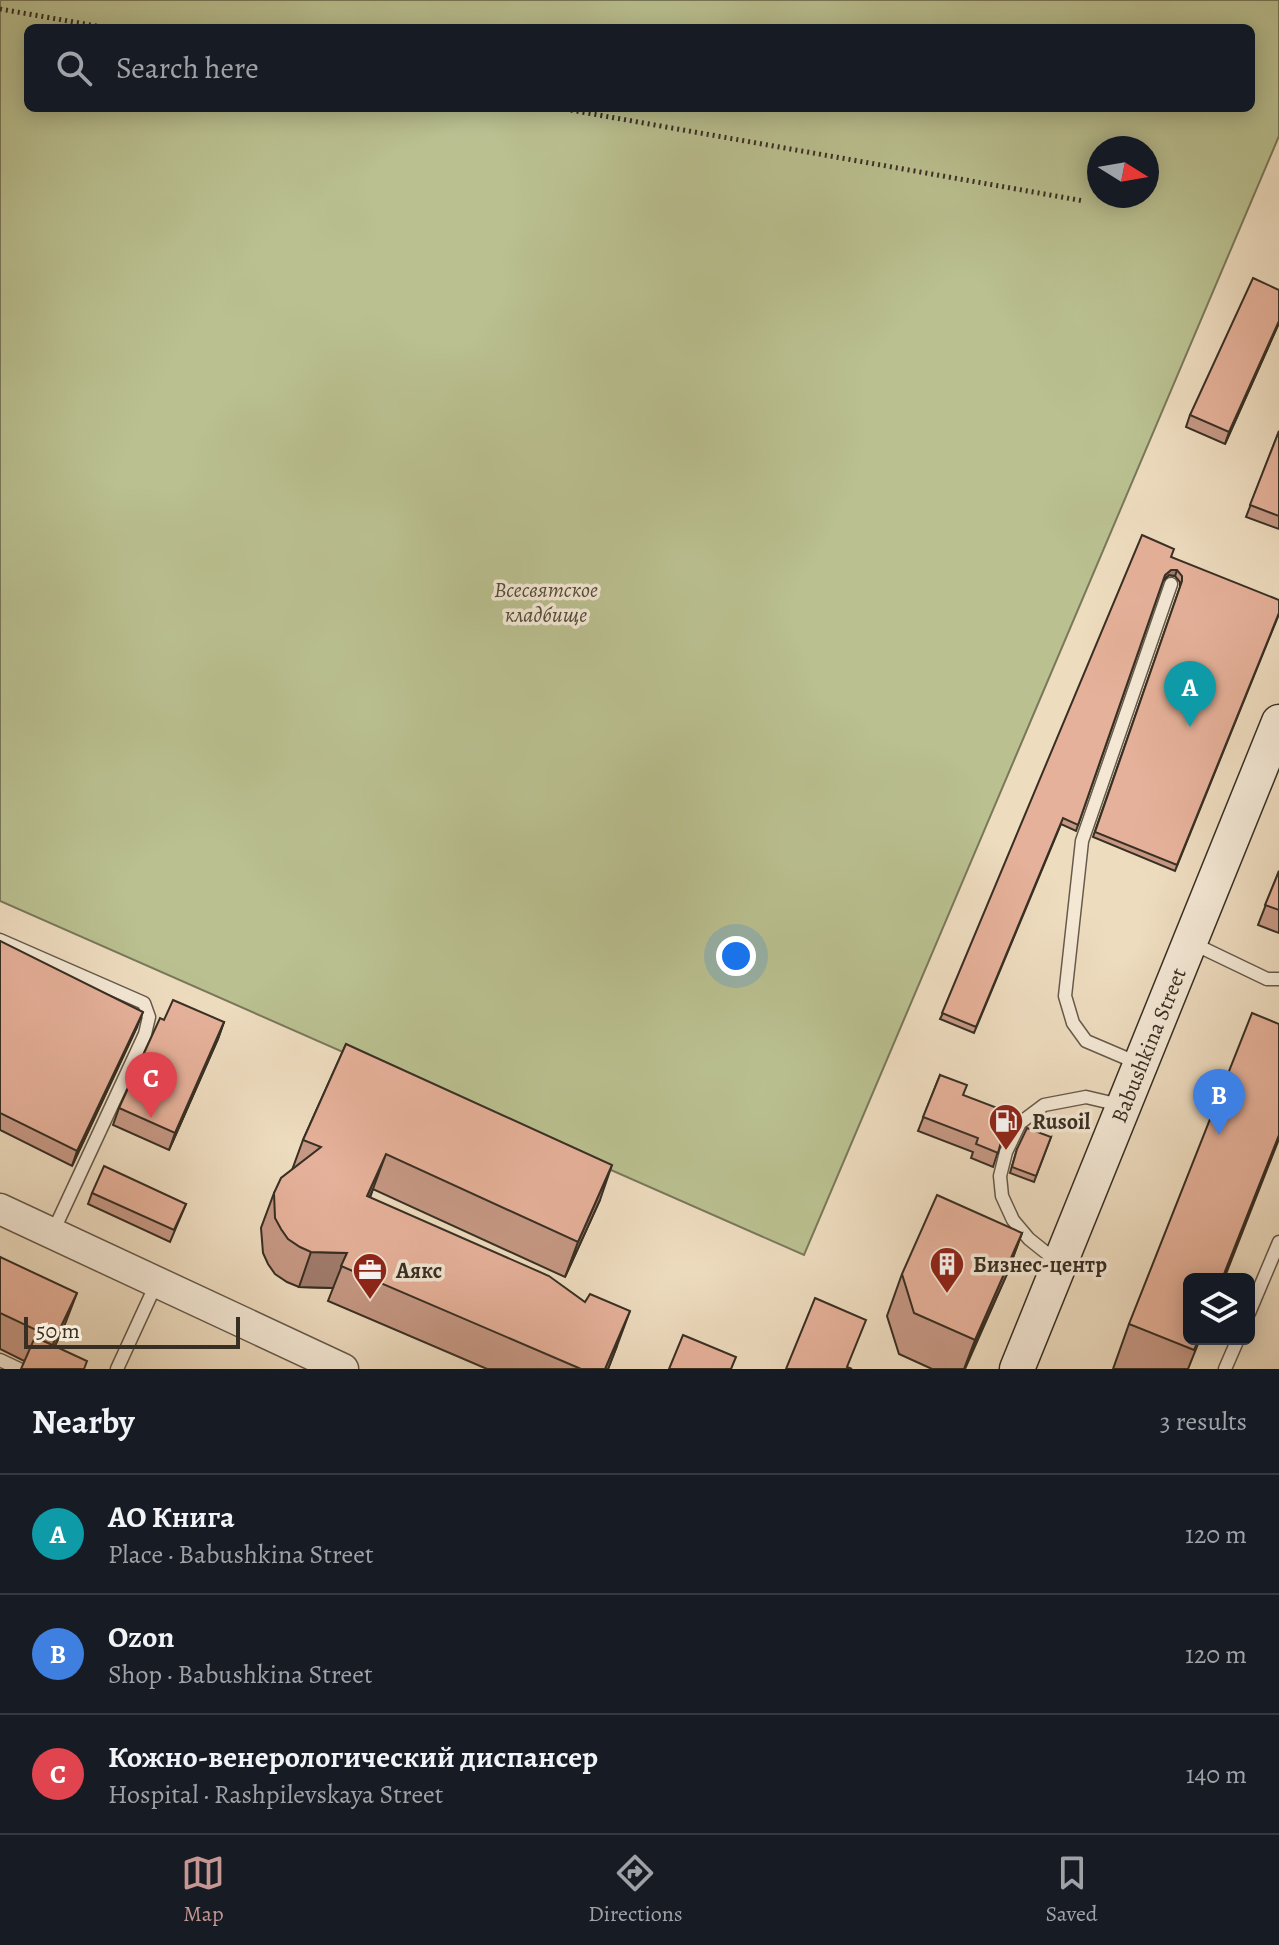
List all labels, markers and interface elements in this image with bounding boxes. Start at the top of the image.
search box [24,24,1255,112]
icon: search [52,46,96,90]
text: Search here [116,48,259,88]
north arrow [1087,136,1159,208]
park label: Всесвятское кладбище [494,575,598,630]
pin: A [1164,661,1216,727]
your location [716,936,756,976]
street label: Babushkina Street [1104,963,1194,1127]
pin: C [125,1052,177,1118]
pin: B [1193,1069,1245,1135]
fuel station icon: Rusoil [987,1102,1025,1152]
place label: Rusoil [1032,1107,1091,1137]
building icon: Бизнес-центр [928,1245,966,1295]
place label: Бизнес-центр [973,1250,1107,1280]
office icon: Аякс [351,1251,389,1301]
place label: Аякс [395,1256,442,1286]
map controls [1183,1273,1255,1345]
button: layers [1183,1273,1255,1345]
scale bar [24,1313,240,1349]
text: 50 m [36,1316,80,1346]
text: Nearby [32,1398,135,1445]
text: 3 results [1160,1404,1247,1439]
text: АО Книга [108,1497,234,1537]
text: A [50,1517,66,1552]
text: 120 m [1185,1517,1247,1552]
text: Place · Babushkina Street [108,1537,373,1572]
text: Ozon [108,1617,174,1657]
text: B [50,1637,66,1672]
text: 120 m [1185,1637,1247,1672]
text: Shop · Babushkina Street [108,1657,372,1692]
text: Кожно-венерологический диспансер [108,1737,598,1777]
text: C [50,1757,66,1792]
text: 140 m [1186,1757,1247,1792]
text: Hospital · Rashpilevskaya Street [108,1777,443,1812]
tab: Map [181,1851,225,1929]
tab: Directions [588,1851,683,1929]
tab: Saved [1045,1851,1098,1929]

